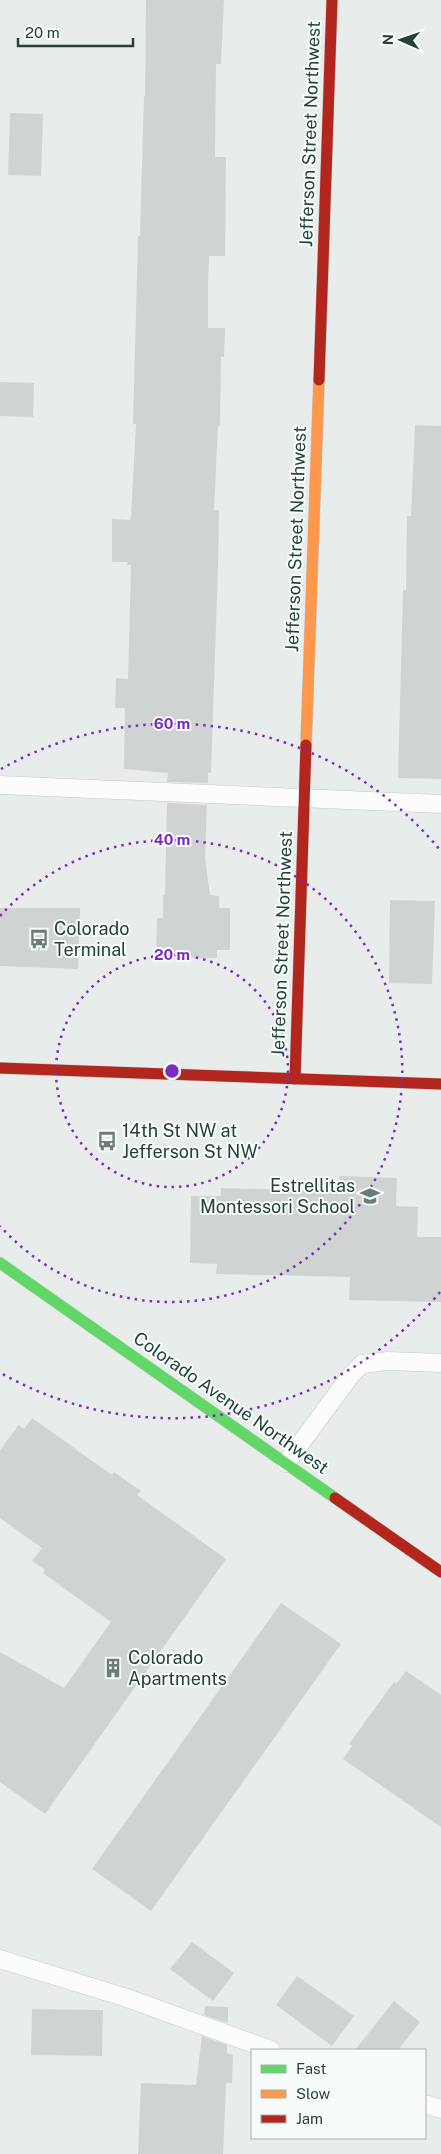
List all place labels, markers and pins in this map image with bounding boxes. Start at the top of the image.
place label: Colorado Terminal [54,918,129,960]
bus stop icon: Colorado Terminal [28,928,50,950]
centre of rings [163,1062,181,1080]
place label: 14th St NW at Jefferson St NW [122,1120,258,1162]
bus stop icon: 14th St NW at Jefferson St NW [96,1130,118,1152]
place label: Estrellitas Montessori School [200,1175,355,1217]
school or university icon: Estrellitas Montessori School [359,1185,381,1207]
place label: Colorado Apartments [128,1647,227,1689]
building icon: Colorado Apartments [102,1657,124,1679]

